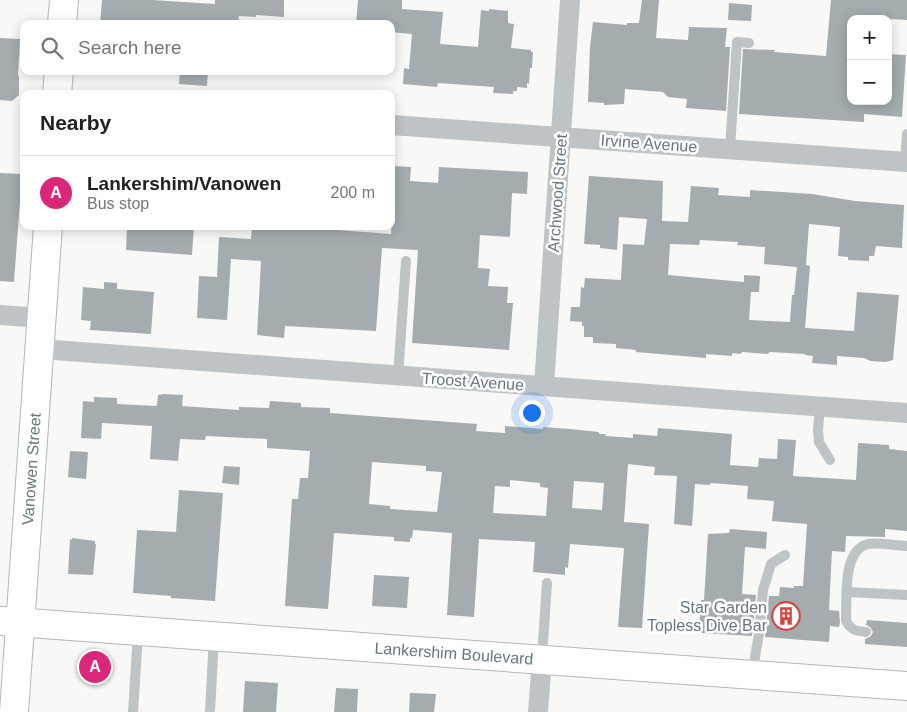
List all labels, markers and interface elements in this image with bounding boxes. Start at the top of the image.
map controls [847,15,892,105]
button: + [847,15,892,60]
search box [20,20,395,75]
icon: search [38,34,66,62]
text: Search here [78,37,182,58]
button: − [847,60,892,105]
text: Nearby [40,111,111,134]
street label: Irvine Avenue [600,132,698,155]
street label: Archwood Street [545,133,570,253]
text: Lankershim/Vanowen [87,173,281,194]
text: A [50,184,62,201]
text: 200 m [331,184,375,201]
text: Bus stop [87,195,149,212]
street label: Troost Avenue [421,369,525,394]
your location [519,400,545,426]
street label: Vanowen Street [19,412,44,526]
place label: Star Garden Topless Dive Bar [647,599,768,634]
building icon: Star Garden Topless Dive Bar [771,601,801,631]
street label: Lankershim Boulevard [374,639,534,668]
pin: A [79,648,111,686]

